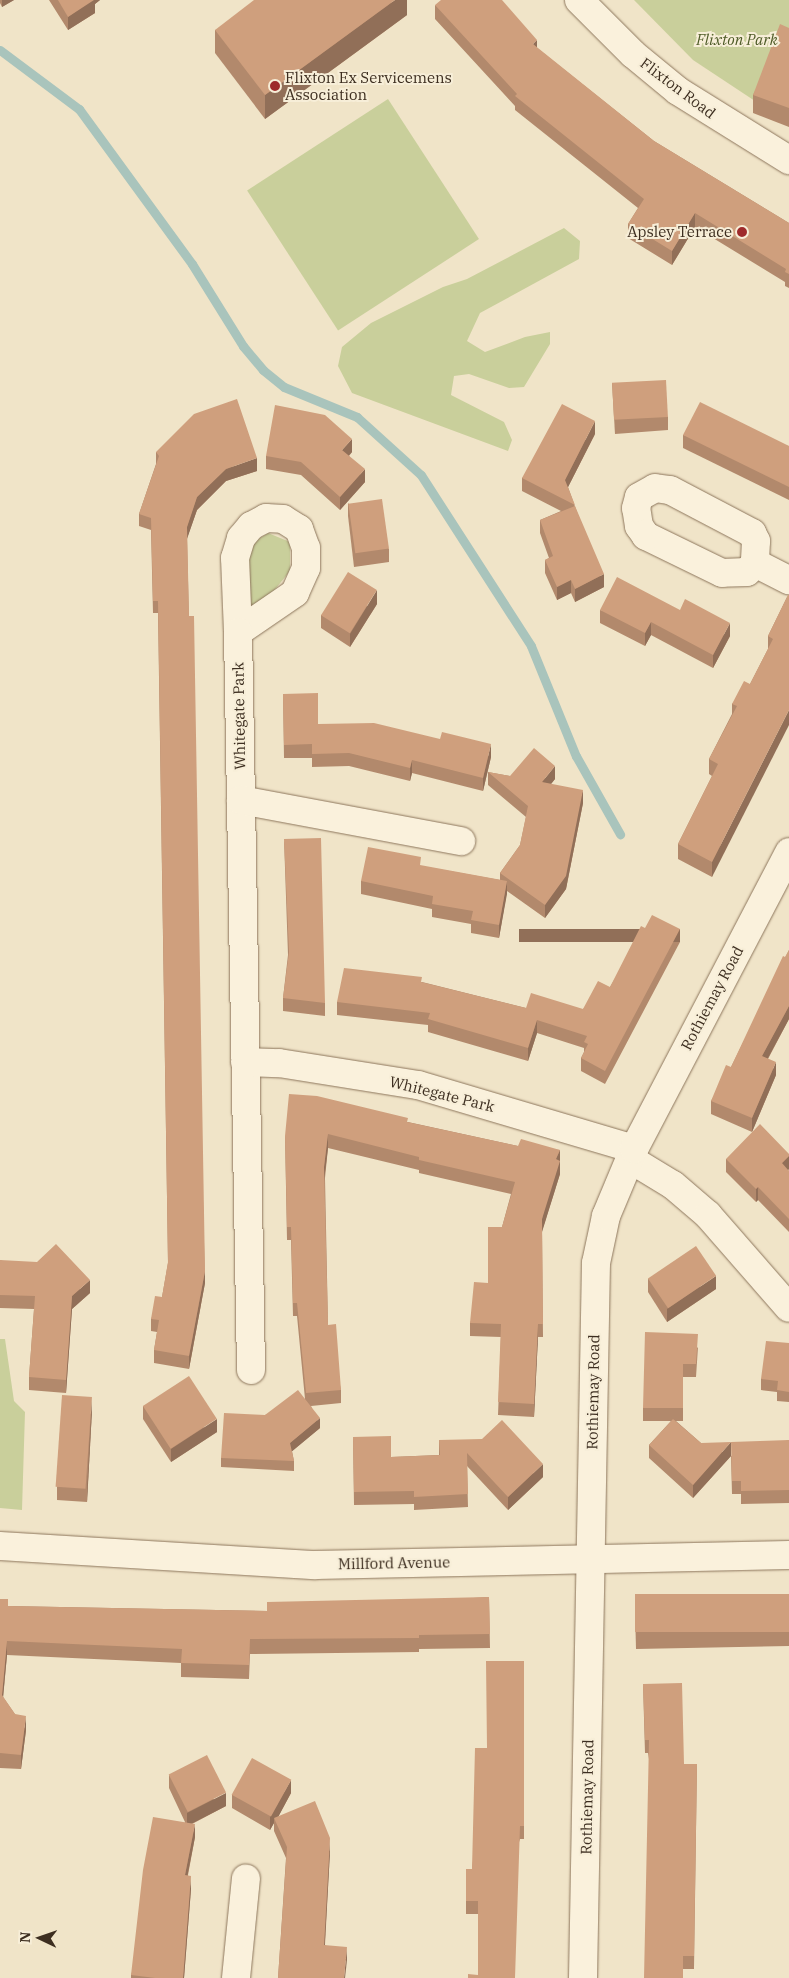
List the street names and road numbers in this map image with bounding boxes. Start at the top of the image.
street label: Flixton Road [637,54,719,122]
street label: Whitegate Park [229,662,249,770]
street label: Rothiemay Road [677,943,747,1053]
street label: Whitegate Park [388,1072,496,1116]
street label: Rothiemay Road [583,1334,603,1450]
street label: Millford Avenue [338,1553,450,1573]
street label: Rothiemay Road [577,1739,597,1855]

